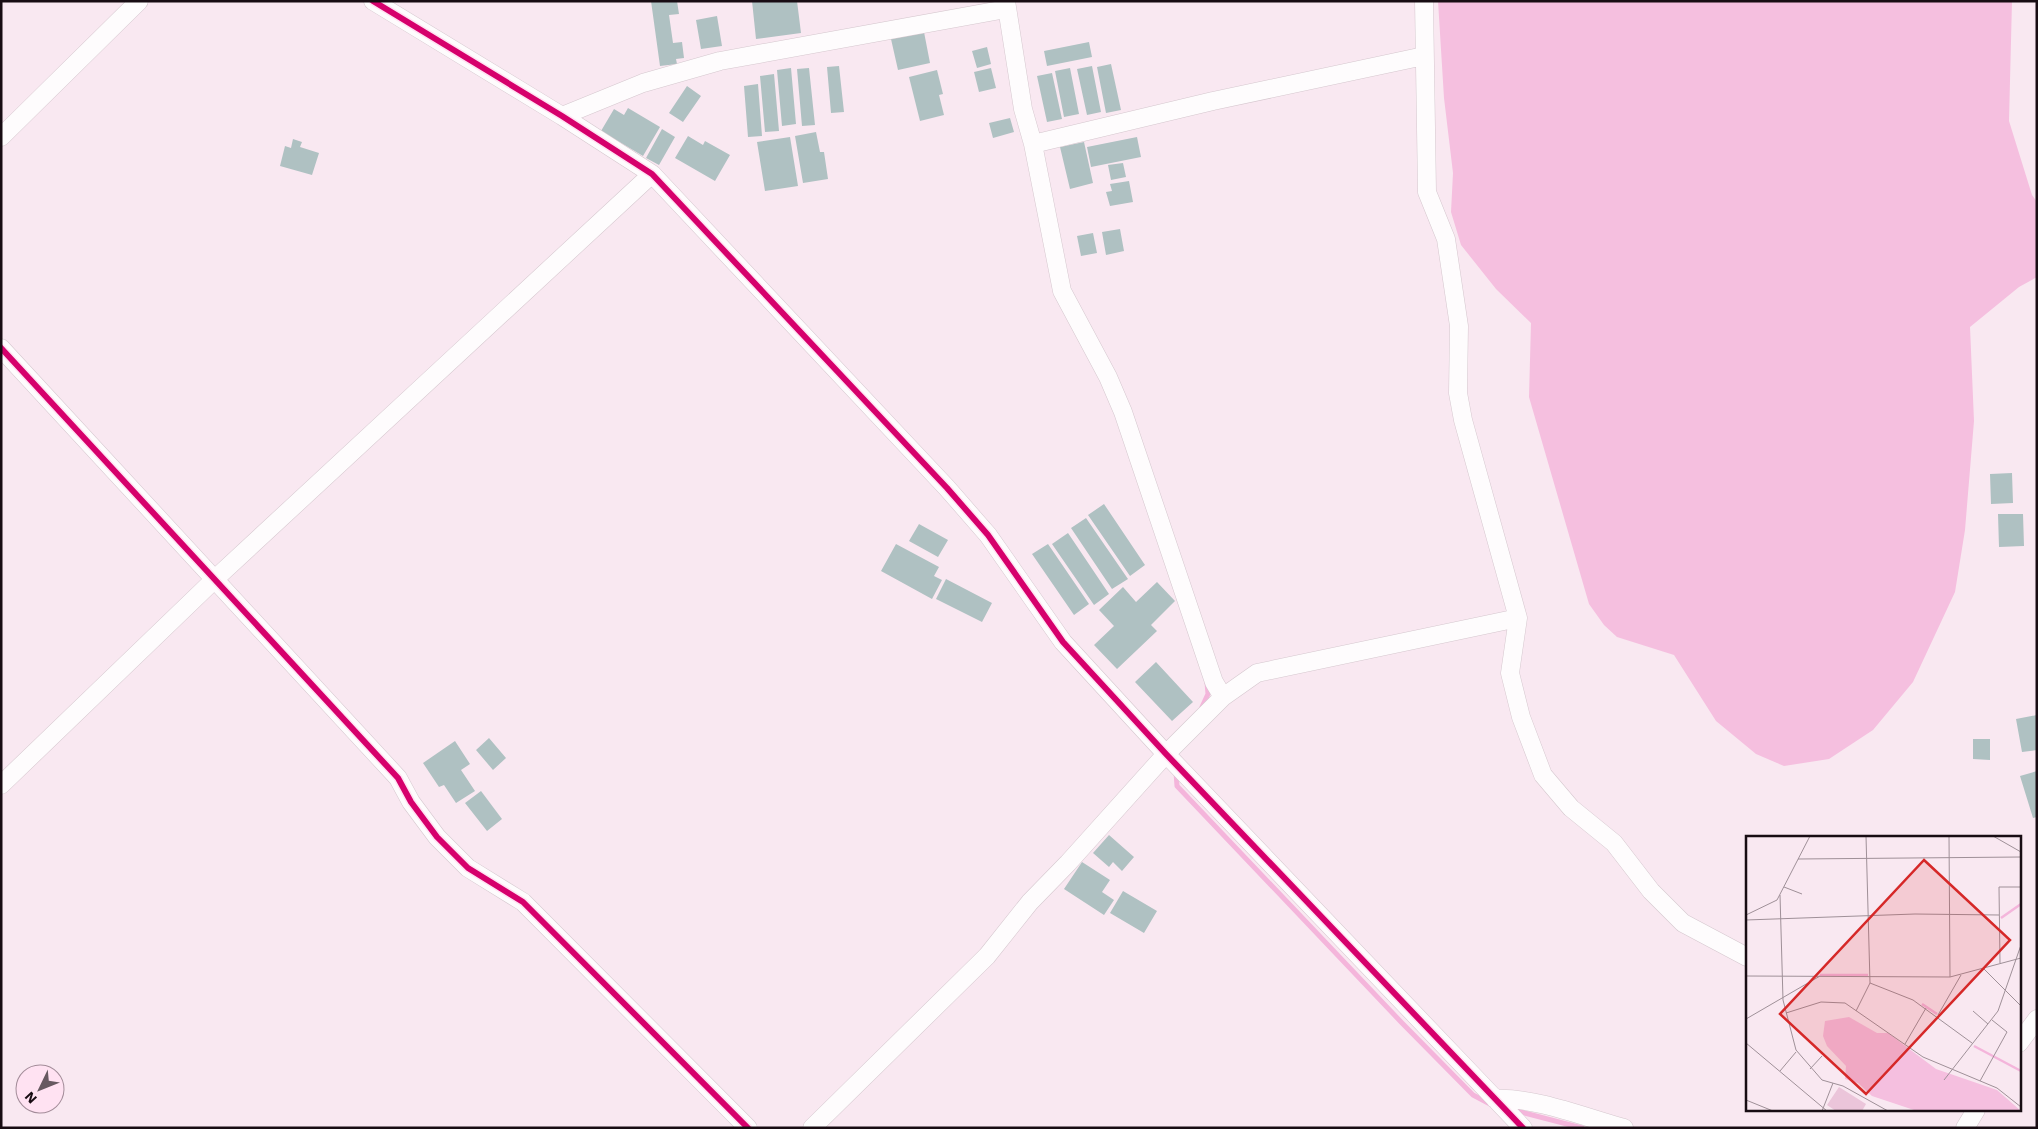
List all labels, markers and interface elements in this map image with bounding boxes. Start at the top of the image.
inset map [1746,836,2020,1112]
north arrow [15,1064,65,1114]
text: N [21,1089,40,1107]

